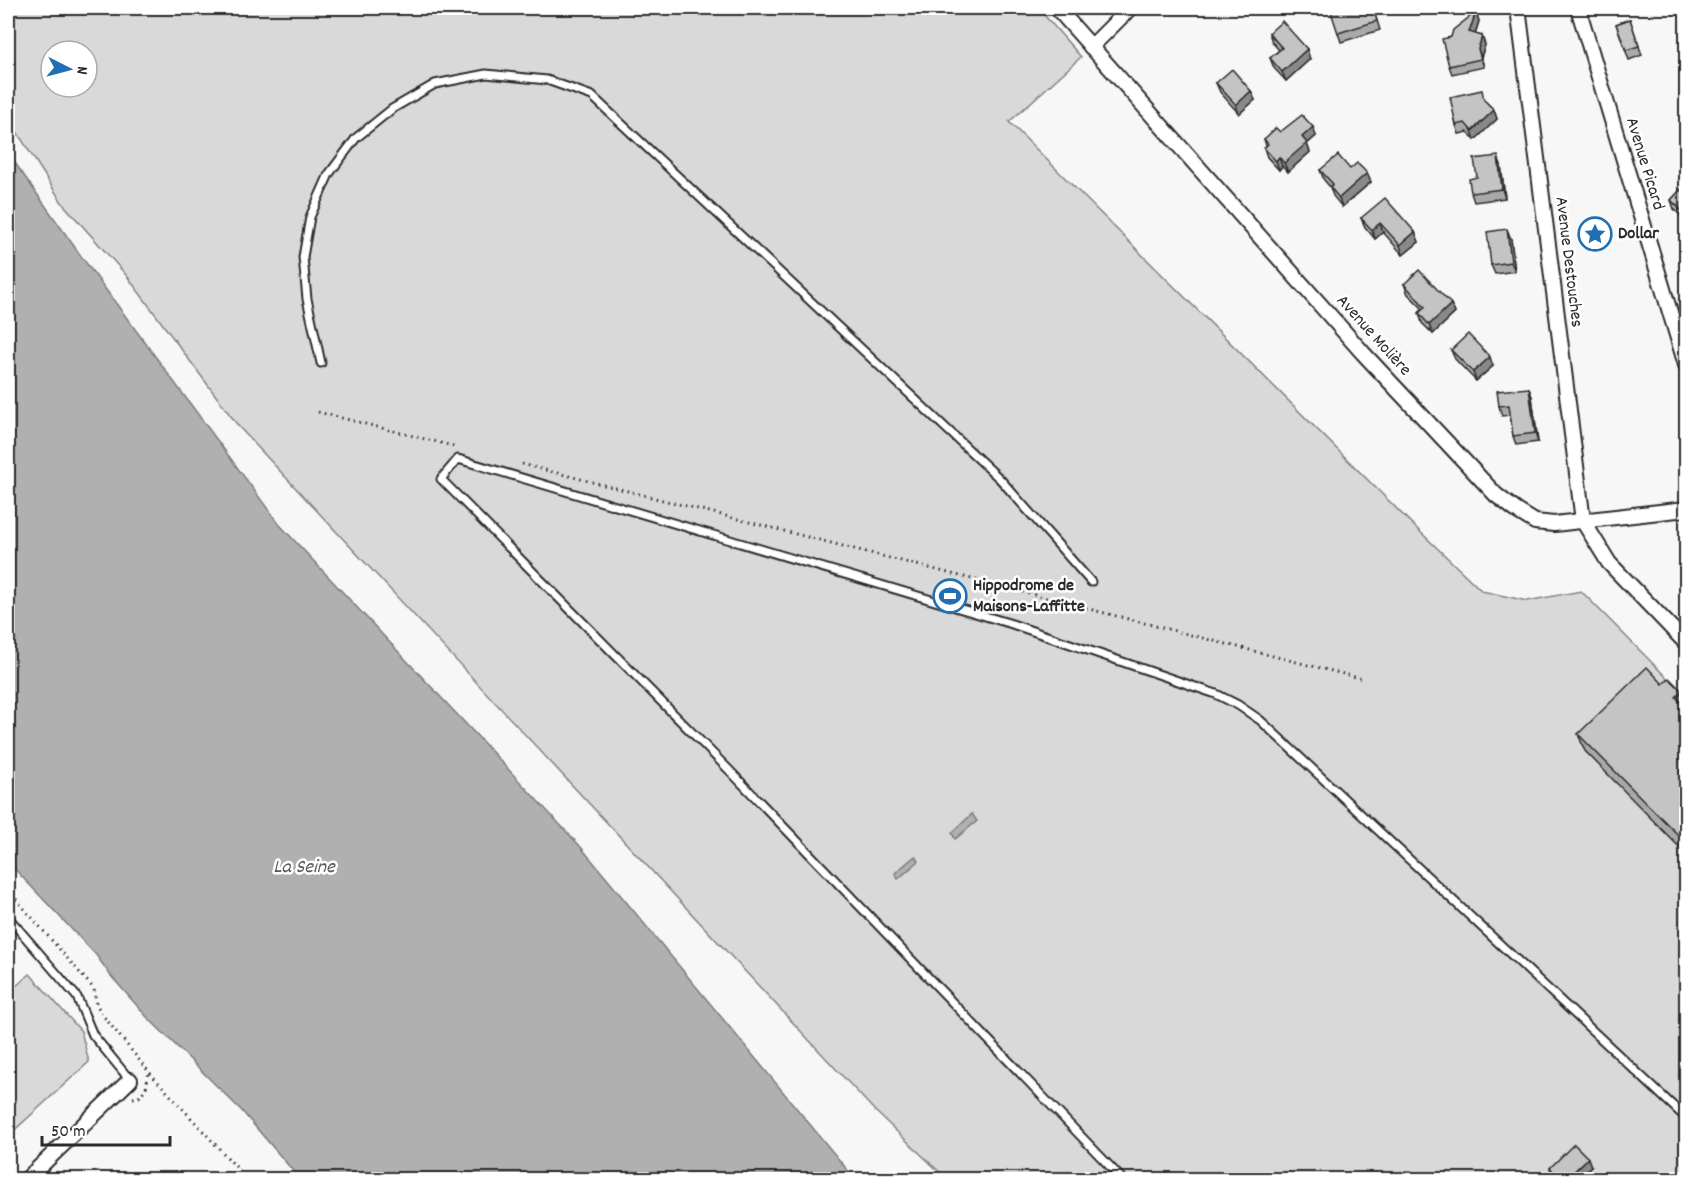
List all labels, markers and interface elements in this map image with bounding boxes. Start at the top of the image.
north arrow [39,39,99,99]
text: N [70,65,93,76]
street label: Avenue Picard [1618,115,1670,213]
street label: Avenue Destouches [1548,195,1588,329]
place icon: Dollar [1577,216,1613,252]
place label: Dollar [1618,222,1659,247]
street label: Avenue Molière [1330,290,1416,382]
place label: Hippodrome de Maisons-Laffitte [973,574,1085,620]
sports icon: Hippodrome de Maisons-Laffitte [932,578,968,614]
water label: La Seine [273,854,336,882]
scale bar [42,1109,170,1147]
text: 50 m [51,1120,86,1145]

